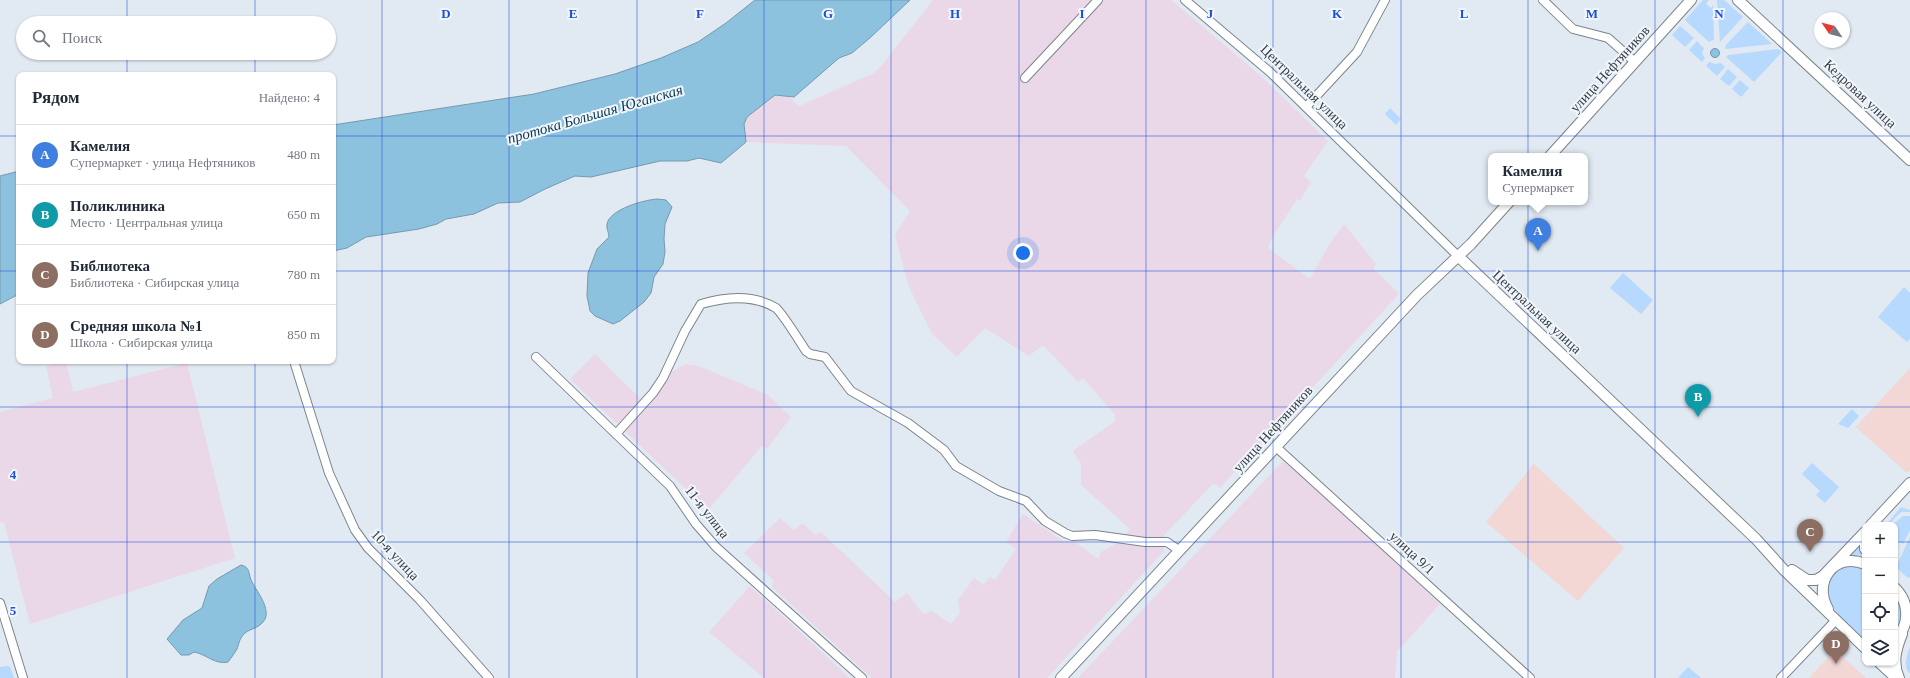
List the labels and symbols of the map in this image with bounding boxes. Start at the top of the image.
text: D [441,6,451,21]
text: E [569,6,577,21]
text: F [696,6,704,21]
text: G [823,6,833,21]
text: H [950,6,960,21]
text: I [1079,6,1085,21]
text: J [1207,6,1214,21]
text: K [1332,6,1343,21]
text: L [1460,6,1469,21]
text: M [1586,6,1598,21]
text: N [1714,6,1724,21]
north arrow [1814,12,1850,48]
street label: улица Нефтяников [1567,23,1653,115]
street label: Центральная улица [1257,42,1351,133]
street label: Кедровая улица [1821,57,1900,132]
water label: протока Большая Юганская [505,81,685,147]
pin: A [1525,218,1551,251]
your location [1013,243,1033,263]
street label: Центральная улица [1490,267,1585,357]
street label: улица Нефтяников [1230,383,1316,475]
pin: B [1685,384,1711,417]
text: 4 [10,467,17,482]
street label: 11-я улица [682,483,733,542]
pin: C [1797,519,1823,552]
street label: 10-я улица [368,527,423,584]
street label: улица 9/1 [1386,528,1438,578]
text: 5 [10,603,17,618]
pin: D [1823,631,1849,664]

